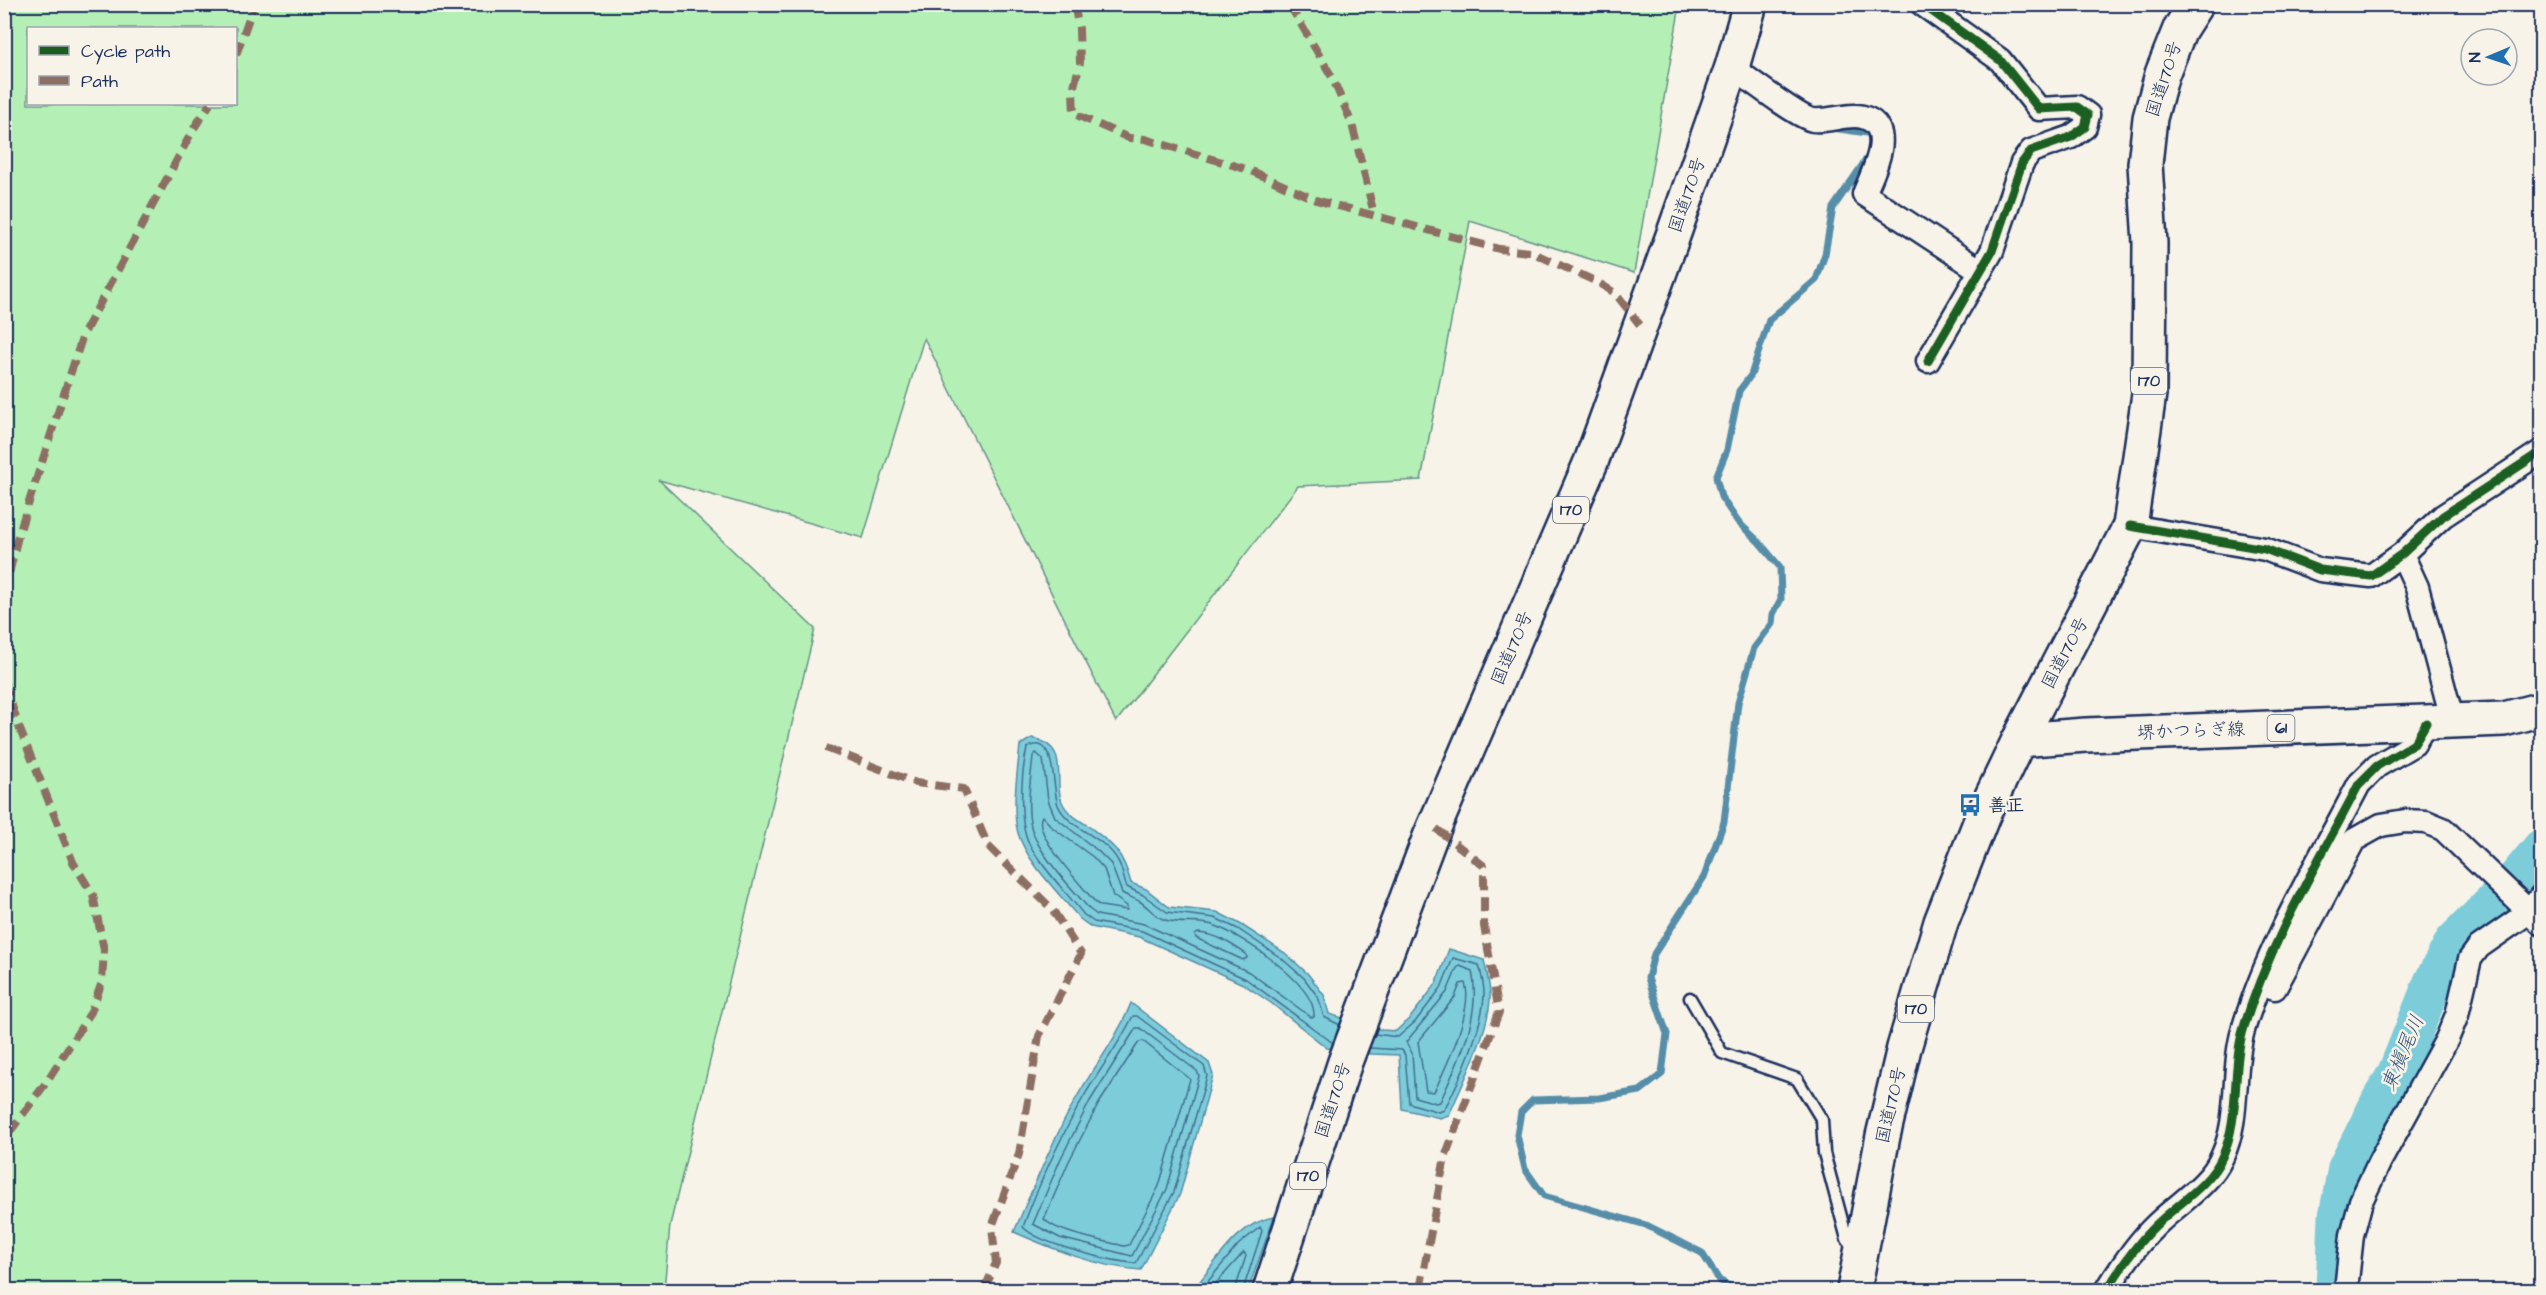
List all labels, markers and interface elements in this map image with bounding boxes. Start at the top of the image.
legend [27,27,237,105]
north arrow [2459,27,2519,87]
street label: 国道170号 [2140,38,2188,120]
text: Cycle path [81,39,170,65]
text: N [2464,52,2486,63]
text: Path [81,69,118,94]
street label: 国道170号 [1662,154,1712,236]
road number: 170 [2131,368,2167,394]
road number: 170 [1553,497,1589,523]
street label: 国道170号 [1485,607,1539,689]
street label: 国道170号 [2035,612,2095,694]
road number: 61 [2268,715,2294,741]
street label: 堺かつらぎ線 [2137,717,2245,745]
bus stop icon: 善正 [1957,792,1983,818]
place label: 善正 [1988,793,2024,818]
road number: 170 [1898,996,1934,1022]
water label: 東槇尾川 [2374,1011,2432,1095]
street label: 国道170号 [1309,1059,1357,1141]
street label: 国道170号 [1870,1064,1912,1146]
road number: 170 [1290,1163,1326,1189]

